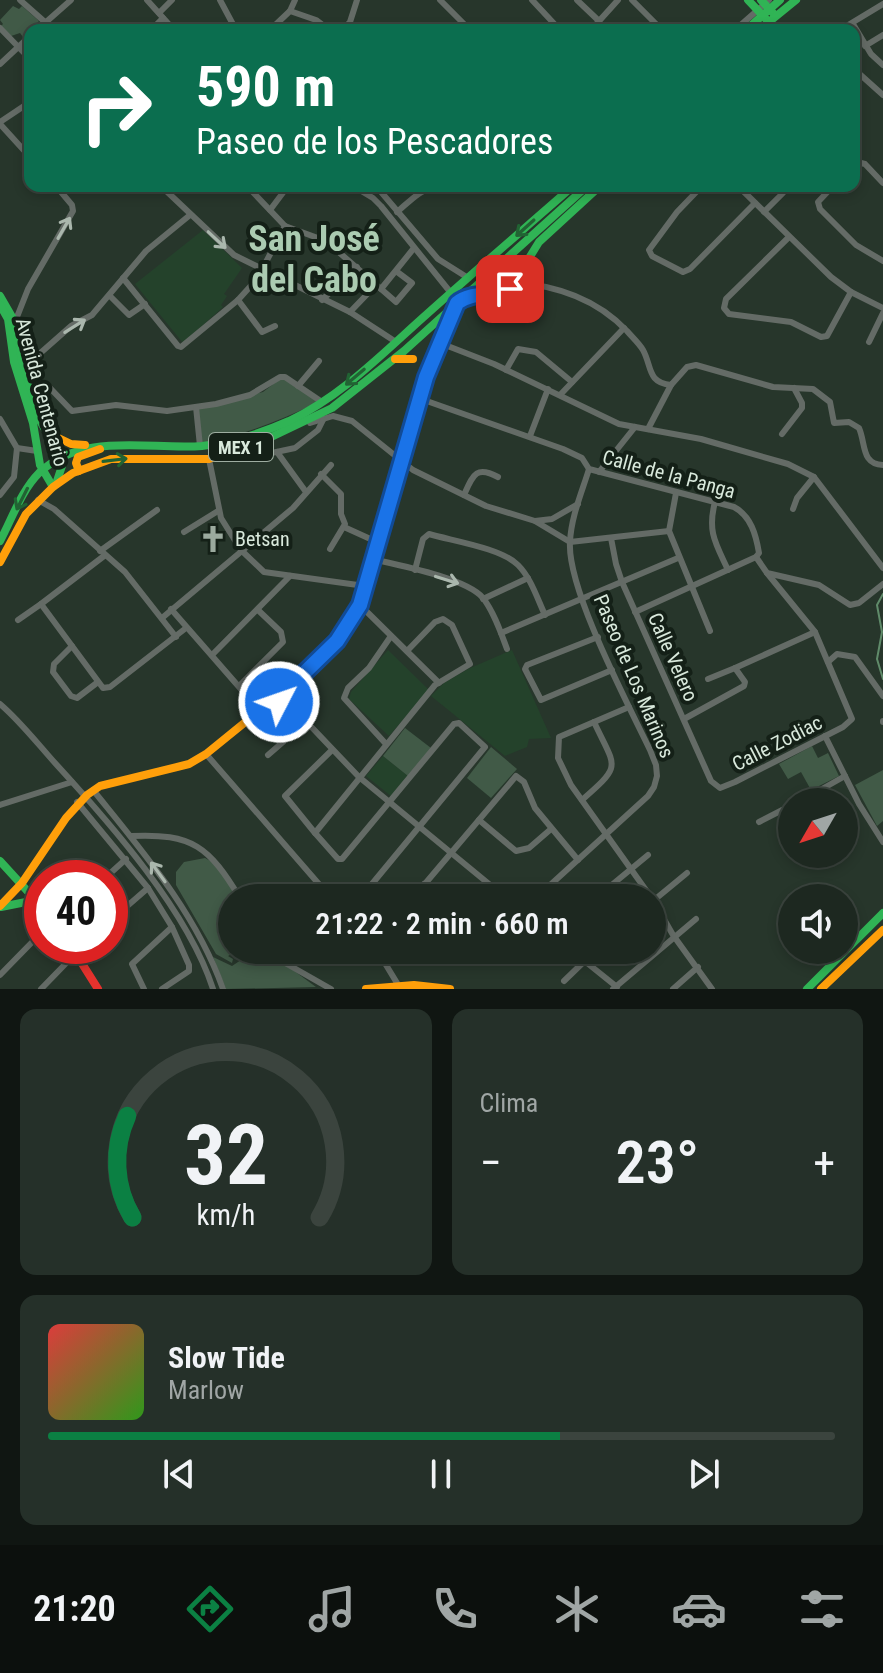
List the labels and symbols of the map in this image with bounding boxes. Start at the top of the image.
one-way arrow [56,217,72,240]
district label: San José del Cabo [248,218,380,301]
one-way arrow [515,219,535,238]
one-way arrow [207,231,227,250]
pin [476,255,544,323]
street label: Avenida Centenario [11,315,73,469]
one-way arrow [63,317,86,333]
one-way arrow [346,368,366,386]
road number: MEX 1 [209,433,273,461]
street label: Calle de la Panga [600,445,738,503]
one-way arrow [101,453,128,468]
one-way arrow [14,486,30,510]
church icon: Betsan [198,524,228,554]
place label: Betsan [235,527,290,551]
one-way arrow [433,573,459,588]
street label: Paseo de Los Marinos [589,591,679,761]
street label: Calle Velero [643,609,703,705]
position arrow [237,660,321,744]
street label: Calle Zodiac [728,710,826,776]
north arrow [778,788,858,868]
speed limit sign: 40 [24,860,128,964]
one-way arrow [150,862,166,884]

